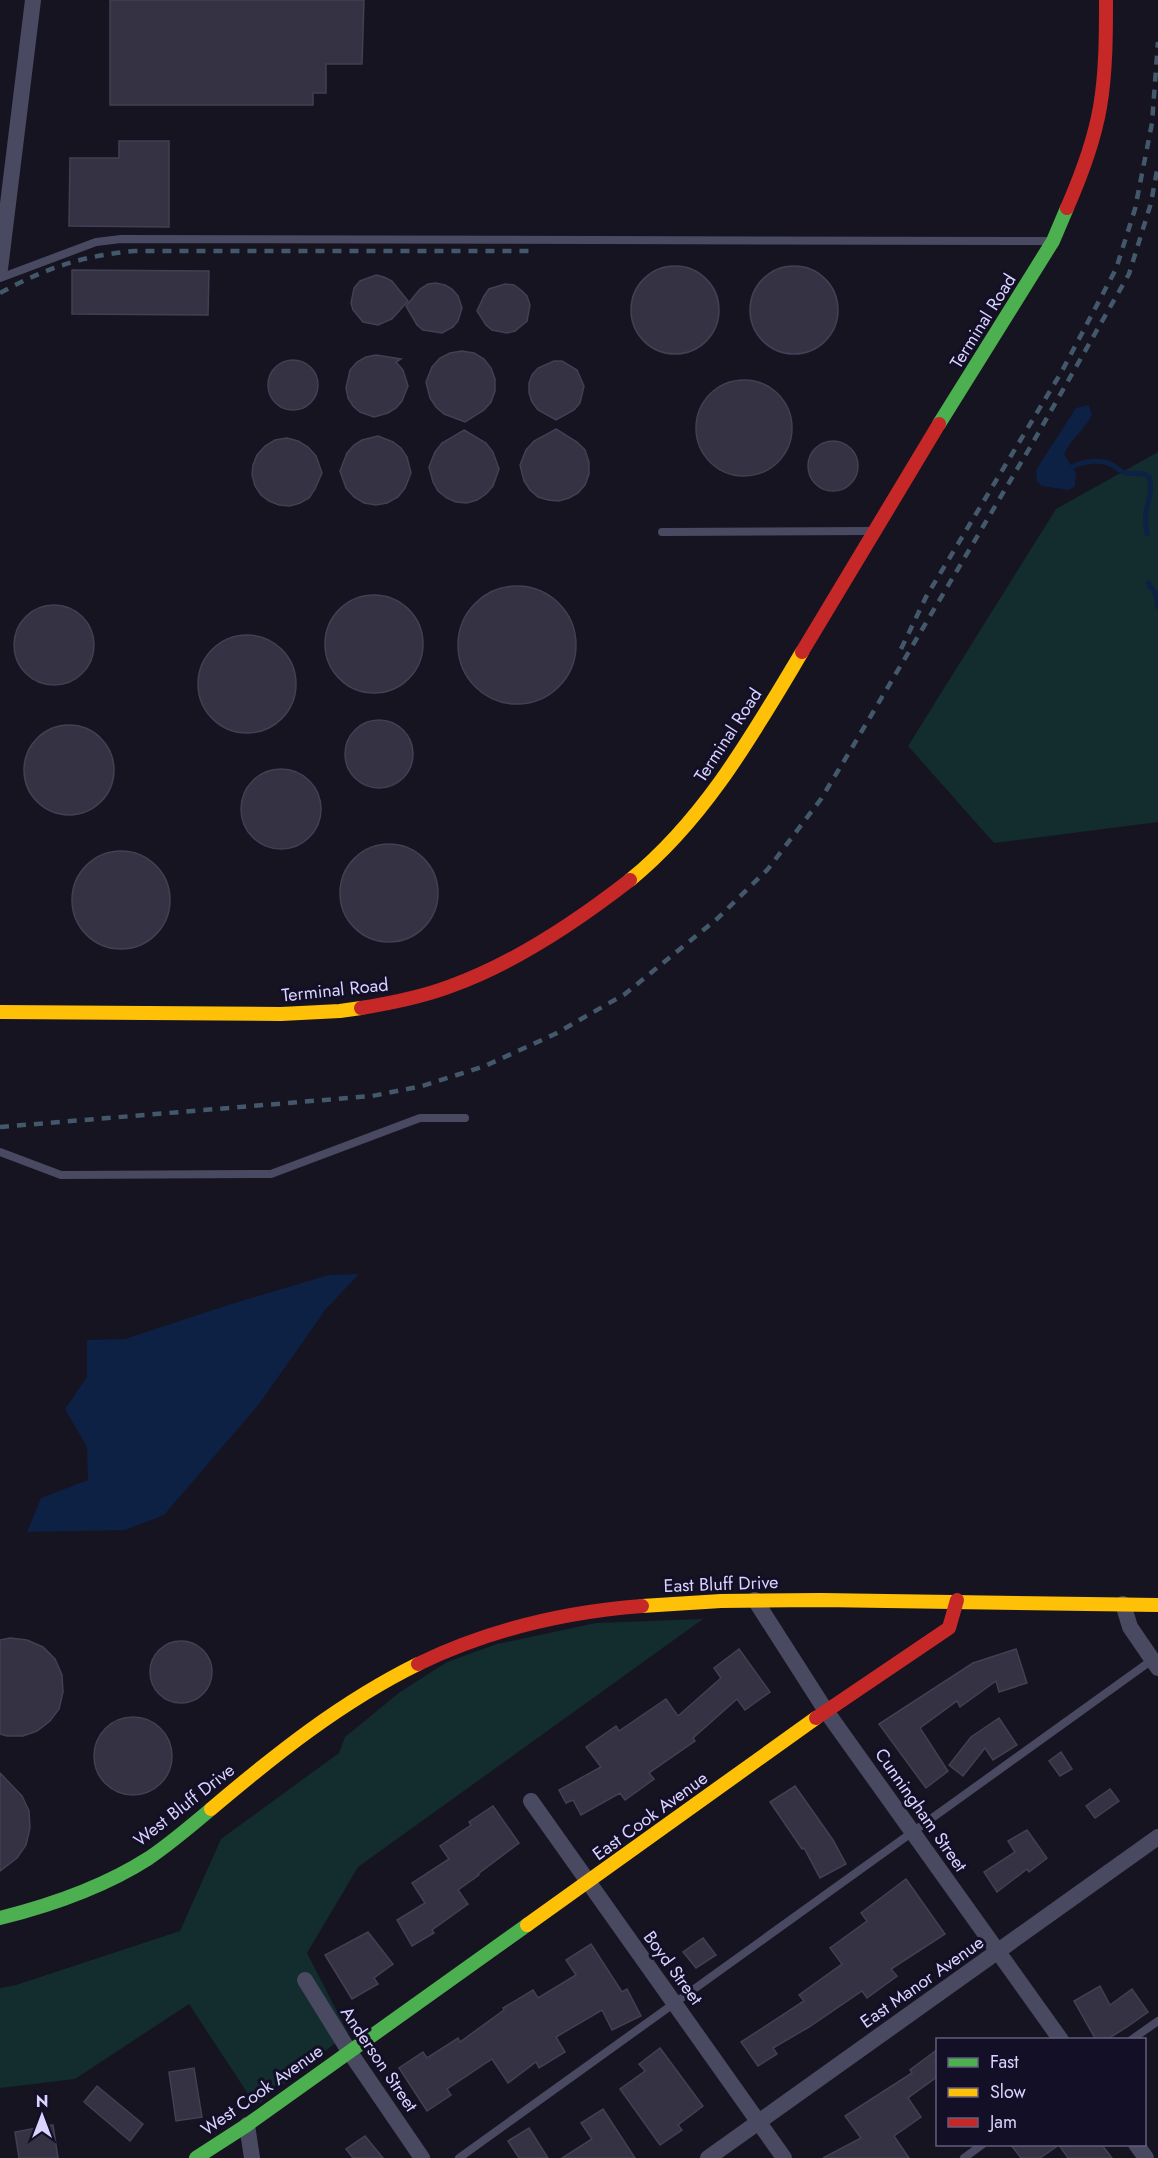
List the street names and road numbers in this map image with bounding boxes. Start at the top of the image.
street label: Terminal Road [944,269,1022,373]
street label: Terminal Road [688,683,768,787]
street label: Terminal Road [280,971,390,1009]
street label: East Bluff Drive [663,1569,779,1599]
street label: Cunningham Street [869,1743,974,1878]
street label: West Bluff Drive [128,1757,240,1853]
street label: East Cook Avenue [587,1765,713,1867]
street label: Boyd Street [637,1926,709,2011]
street label: East Manor Avenue [855,1930,989,2034]
street label: Anderson Street [334,2001,424,2117]
street label: West Cook Avenue [196,2038,328,2142]

